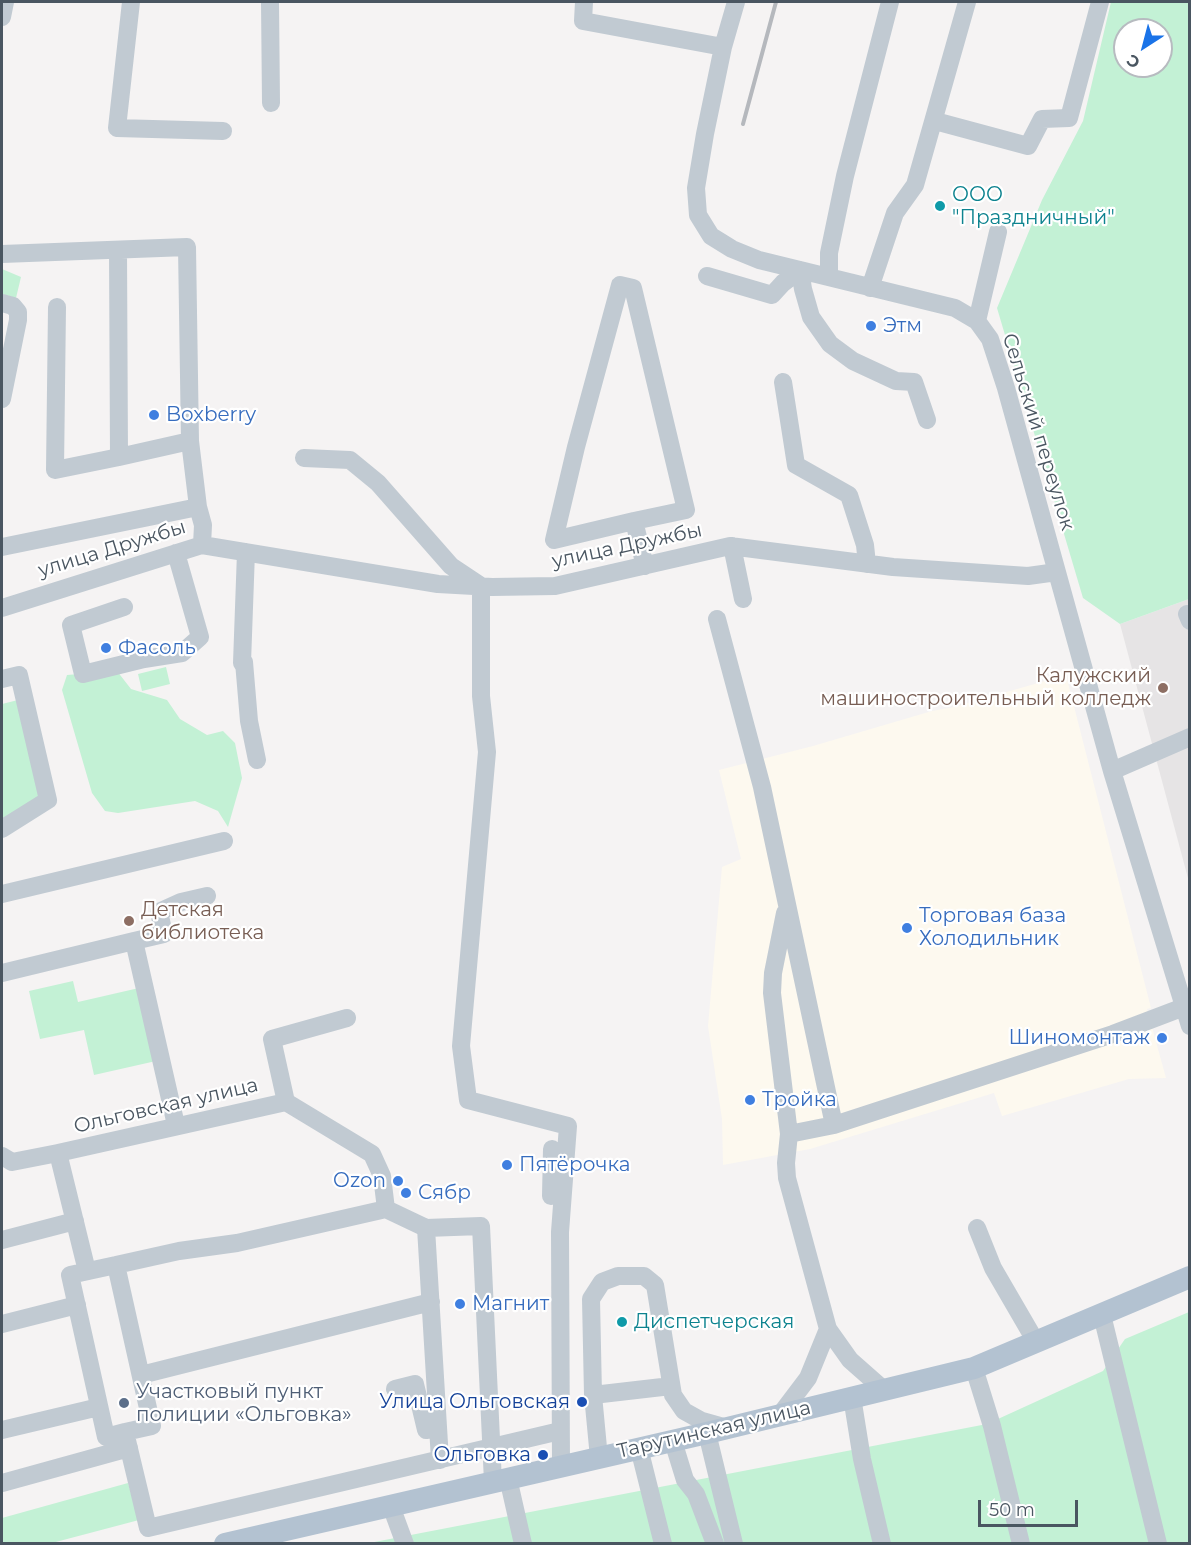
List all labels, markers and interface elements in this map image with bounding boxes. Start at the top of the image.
north arrow [1113,18,1173,78]
text: С [1123,50,1144,72]
place label: ООО "Праздничный" [952,183,1115,230]
marker: ООО "Праздничный" [933,199,947,213]
place label: Этм [883,314,922,338]
marker: Этм [864,319,878,333]
street label: Сельский переулок [997,330,1079,534]
place label: Boxberry [166,403,256,427]
marker: Boxberry [147,408,161,422]
street label: улица Дружбы [35,515,189,583]
street label: улица Дружбы [550,518,704,574]
place label: Фасоль [118,636,196,660]
marker: Фасоль [99,641,113,655]
place label: Калужский машиностроительный колледж [820,664,1151,711]
marker: Калужский машиностроительный колледж [1156,681,1170,695]
place label: Детская библиотека [141,898,264,945]
place label: Торговая база Холодильник [919,904,1066,951]
marker: Детская библиотека [122,914,136,928]
marker: Торговая база Холодильник [900,921,914,935]
place label: Шиномонтаж [1008,1026,1150,1050]
marker: Шиномонтаж [1155,1031,1169,1045]
street label: Ольговская улица [71,1073,261,1139]
place label: Тройка [762,1088,837,1112]
marker: Тройка [743,1093,757,1107]
place label: Пятёрочка [519,1153,630,1177]
marker: Пятёрочка [500,1158,514,1172]
place label: Ozon [333,1169,386,1193]
marker: Ozon [391,1174,405,1188]
place label: Сябр [418,1181,471,1205]
marker: Сябр [399,1186,413,1200]
place label: Магнит [472,1292,549,1316]
marker: Магнит [453,1297,467,1311]
place label: Диспетчерская [634,1310,794,1334]
marker: Диспетчерская [615,1315,629,1329]
place label: Участковый пункт полиции «Ольговка» [136,1380,352,1427]
place label: Улица Ольговская [379,1390,570,1414]
marker: Улица Ольговская [575,1395,589,1409]
marker: Участковый пункт полиции «Ольговка» [117,1396,131,1410]
street label: Тарутинская улица [615,1396,813,1464]
place label: Ольговка [433,1443,531,1467]
marker: Ольговка [536,1448,550,1462]
scale bar [981,1488,1082,1526]
text: 50 m [989,1499,1035,1521]

